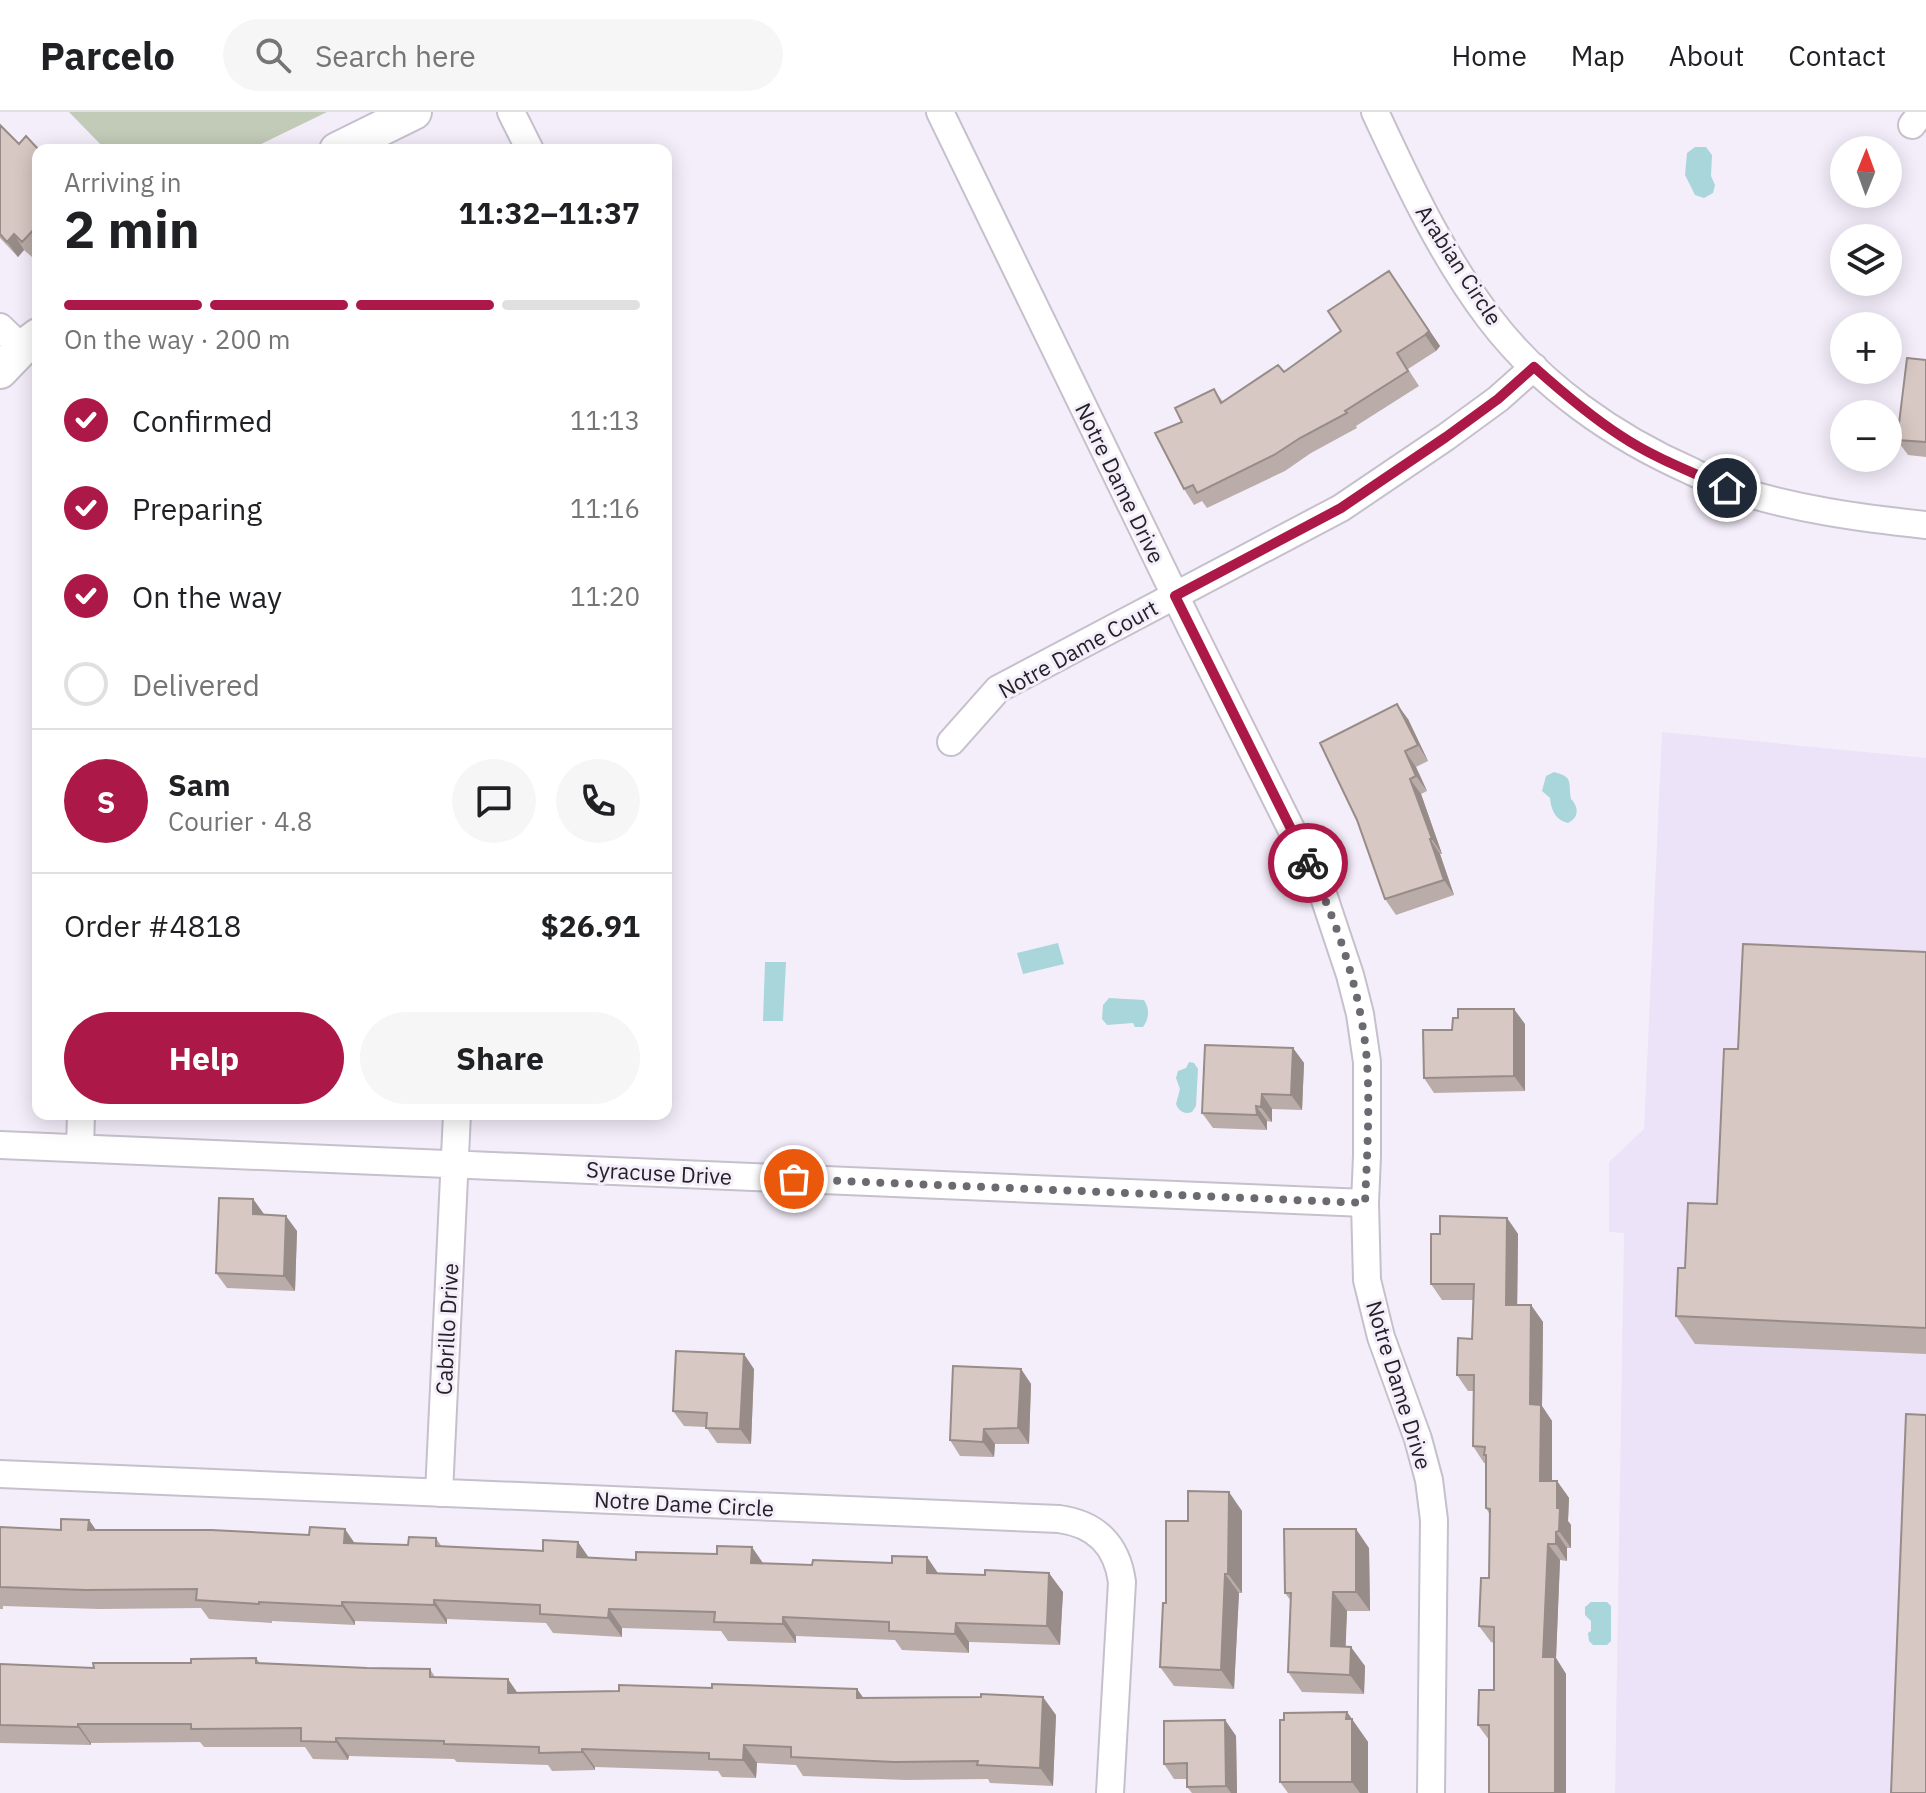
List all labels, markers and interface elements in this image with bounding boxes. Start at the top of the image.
search box [223,19,783,91]
text: Parcelo [40,31,175,80]
icon: search [251,33,295,77]
text: Search here [315,36,476,75]
text: Home [1451,37,1527,74]
text: Map [1571,37,1625,74]
text: About [1669,37,1744,74]
text: Contact [1788,37,1886,74]
north arrow [1830,136,1902,208]
map controls [1830,136,1902,472]
text: Arriving in [64,165,181,199]
text: 11:32–11:37 [459,193,640,232]
text: 2 min [64,195,200,262]
street label: Arabian Circle [1410,199,1509,330]
button: layers [1830,224,1902,296]
button: + [1830,312,1902,384]
text: On the way · 200 m [64,322,290,356]
icon: check [64,398,108,442]
street label: Notre Dame Drive [1069,398,1172,568]
button: − [1830,400,1902,472]
text: Confirmed [132,401,273,440]
text: 11:13 [570,403,640,437]
pin [1693,454,1761,522]
icon: home [1705,466,1749,510]
icon: check [64,486,108,530]
text: Preparing [132,489,262,528]
text: 11:16 [570,491,640,525]
icon: check [64,574,108,618]
text: On the way [132,577,282,616]
text: 11:20 [570,579,640,613]
street label: Notre Dame Court [993,593,1163,704]
text: Delivered [132,665,260,704]
button: chat [452,759,536,843]
button: phone [556,759,640,843]
text: Sam [168,765,231,804]
text: S [97,782,115,821]
text: Courier · 4.8 [168,804,312,838]
courier [1268,823,1348,903]
icon: bike [1286,841,1330,885]
text: Order #4818 [64,906,241,945]
text: $26.91 [541,906,640,945]
button: Help [64,1012,344,1104]
button: Share [360,1012,640,1104]
pin [760,1145,828,1213]
street label: Syracuse Drive [585,1154,733,1191]
icon: bag [772,1157,816,1201]
street label: Cabrillo Drive [429,1262,464,1396]
street label: Notre Dame Drive [1360,1297,1439,1473]
street label: Notre Dame Circle [593,1484,775,1523]

